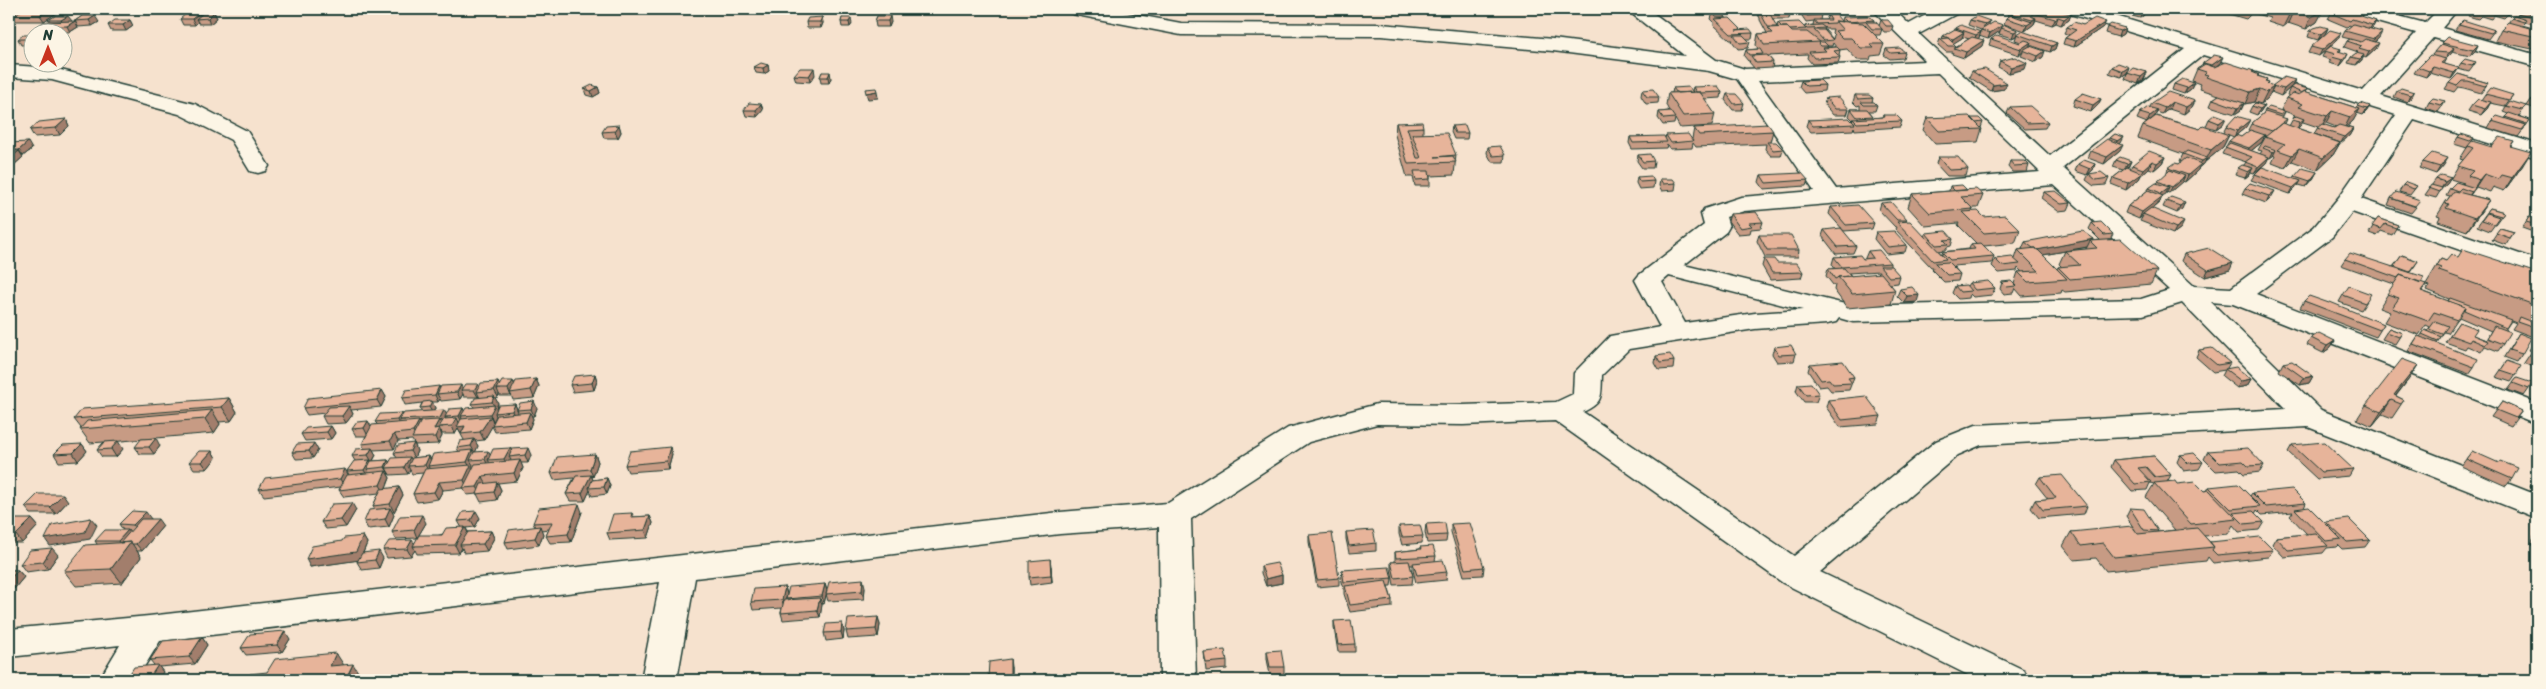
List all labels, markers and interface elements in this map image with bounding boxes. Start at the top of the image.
north arrow [22,22,72,72]
text: N [42,23,53,48]

